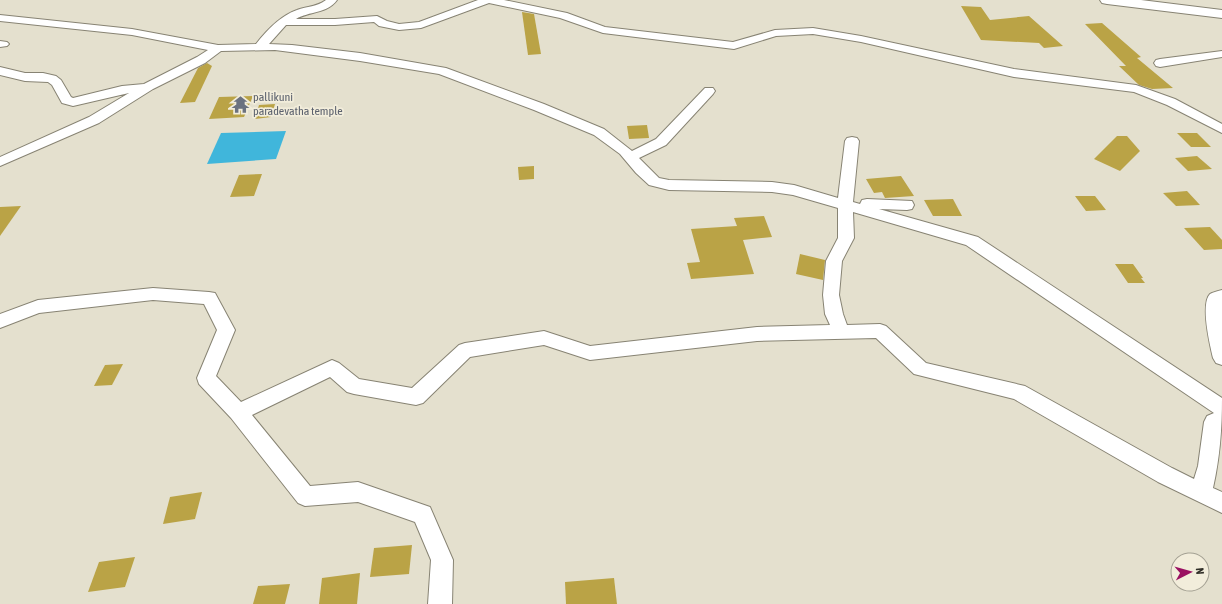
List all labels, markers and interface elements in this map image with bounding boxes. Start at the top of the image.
place label: pallikuni paradevatha temple [253,90,343,118]
temple icon: pallikuni paradevatha temple [230,94,250,114]
north arrow [1170,552,1210,592]
text: N [1194,567,1206,575]

